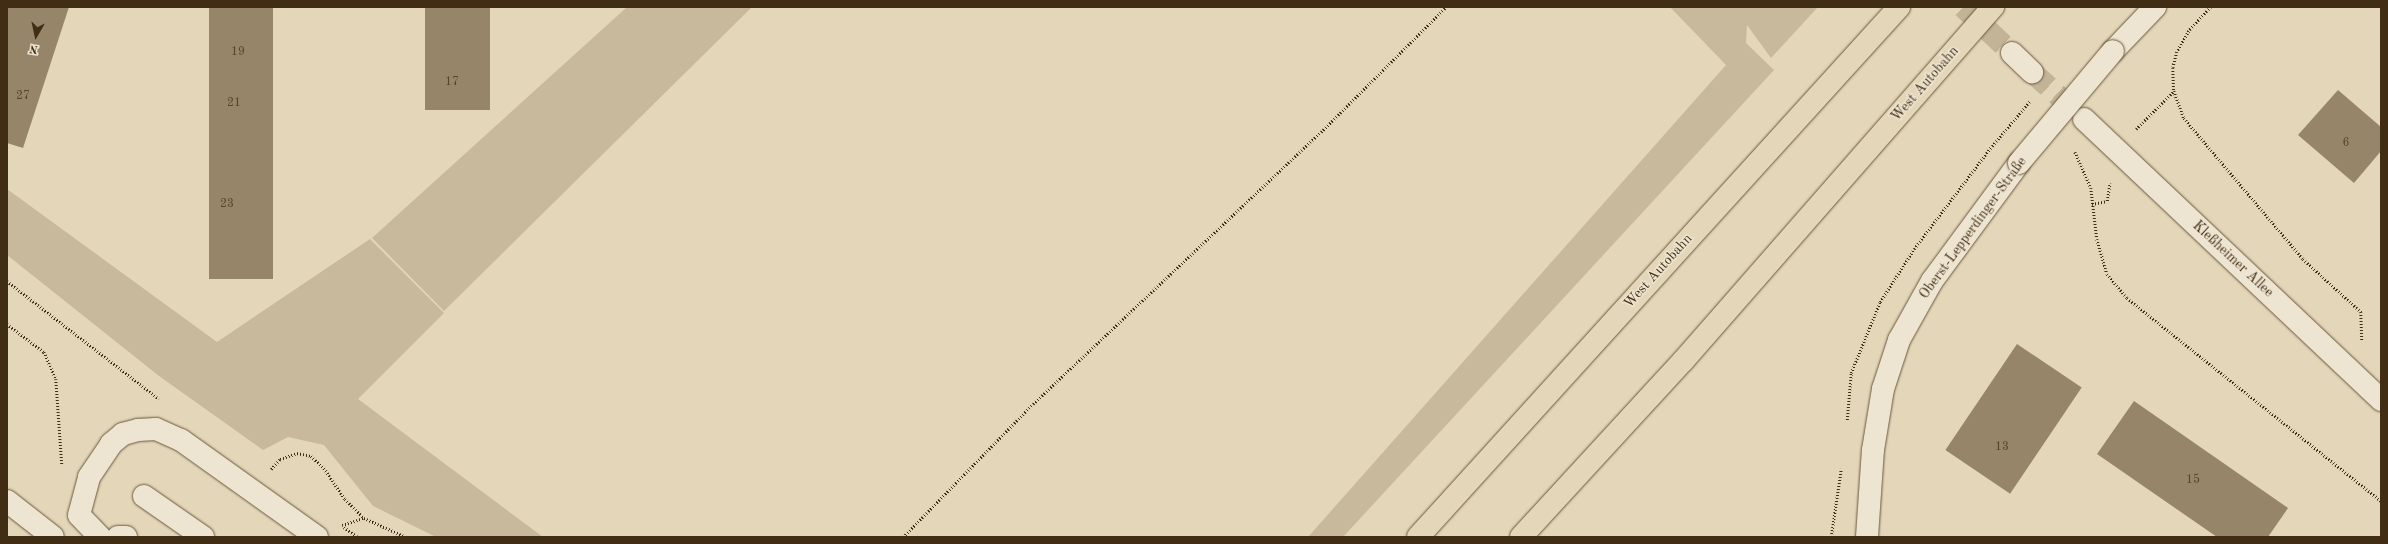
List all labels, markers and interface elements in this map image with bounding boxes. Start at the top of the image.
north arrow [16,16,56,56]
text: N [29,42,39,54]
street label: West Autobahn [1888,43,1962,125]
house number: 19 [231,46,245,60]
house number: 17 [445,76,459,90]
house number: 27 [16,90,30,104]
house number: 21 [227,97,241,111]
house number: 6 [2343,137,2349,151]
street label: Oberst-Lepperdinger-Straße [1916,154,2030,302]
house number: 23 [220,198,234,212]
street label: Kleßheimer Allee [2189,217,2277,301]
street label: West Autobahn [1620,230,1696,312]
house number: 13 [1995,441,2009,455]
house number: 15 [2186,474,2200,488]

